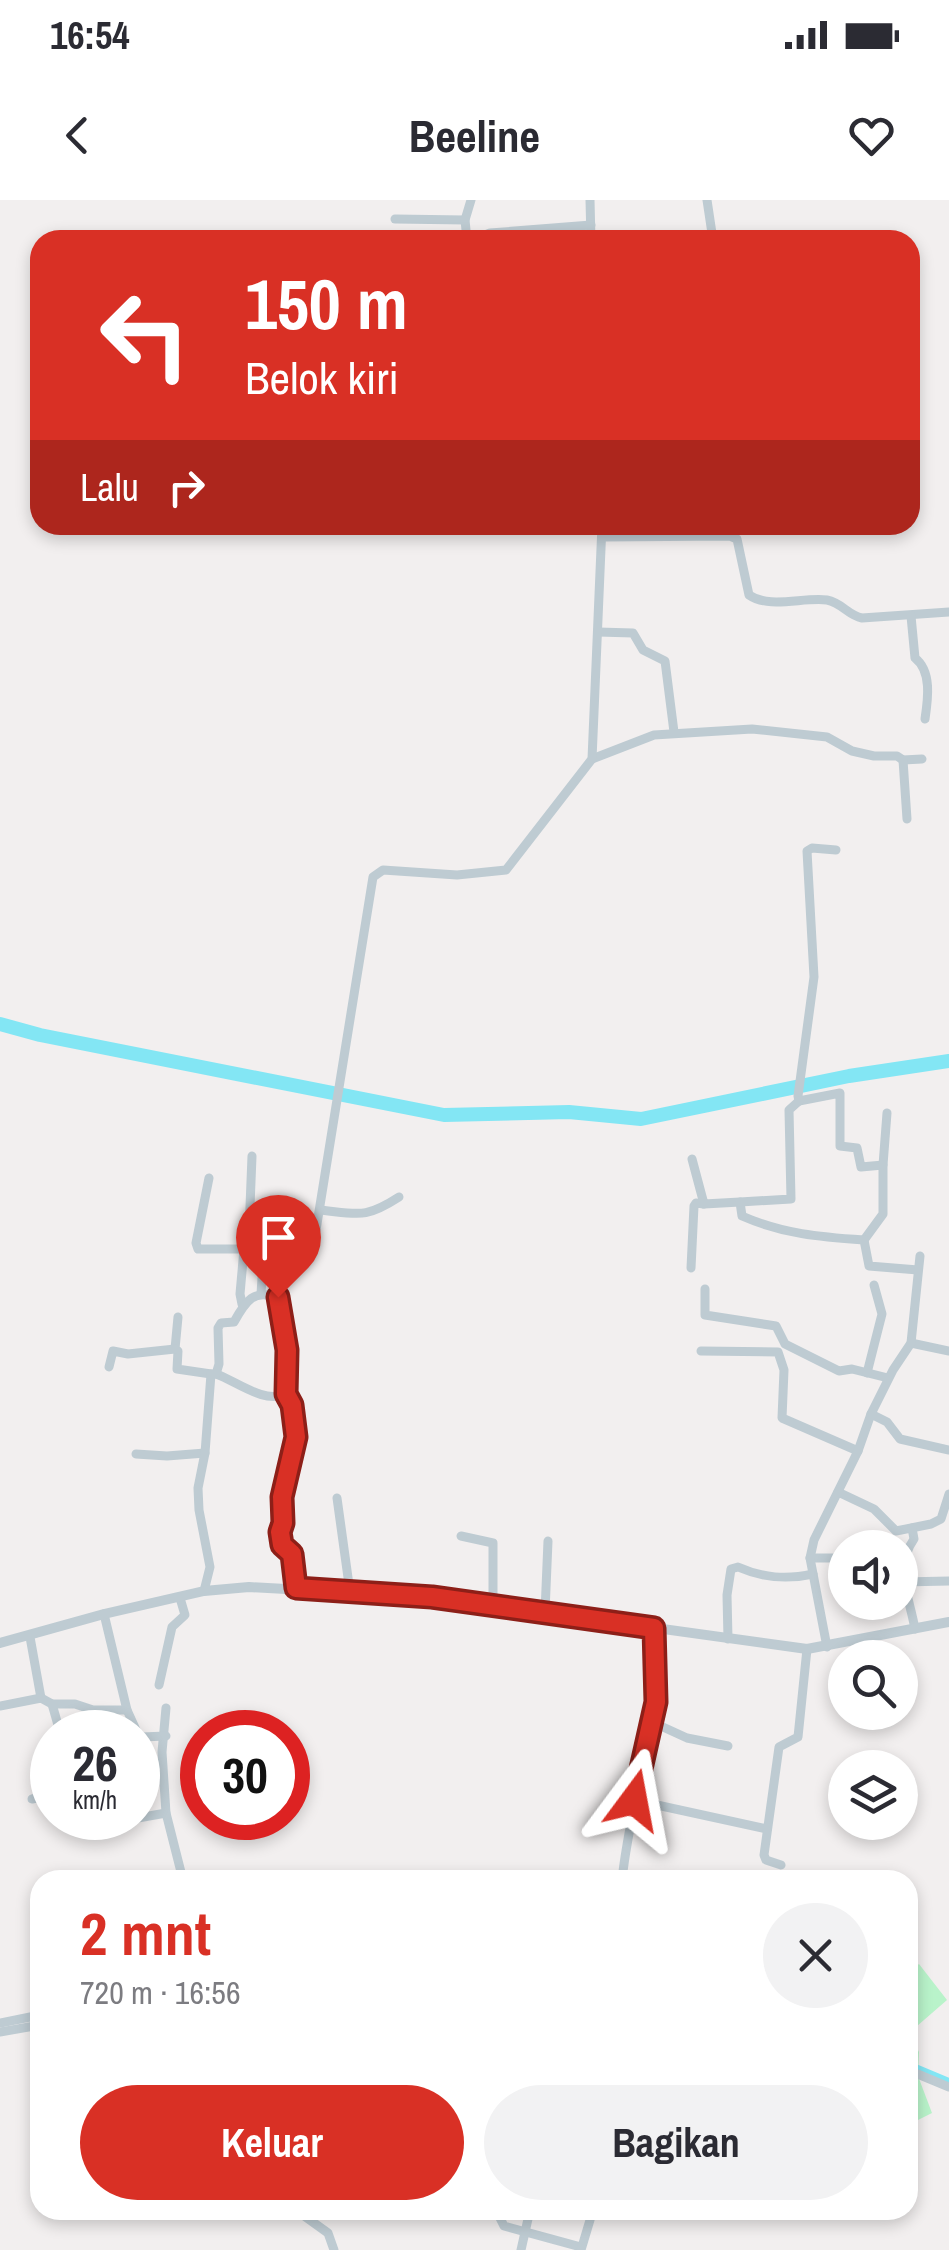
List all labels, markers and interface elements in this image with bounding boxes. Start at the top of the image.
text: 16:54 [50,10,130,61]
text: Beeline [409,105,540,166]
icon: back [50,108,105,163]
icon: heart [844,108,899,163]
text: 150 m [245,257,408,351]
icon: left [80,270,210,400]
text: Belok kiri [245,347,399,408]
icon: right [159,460,214,515]
text: Lalu [80,462,139,513]
pin [236,1195,321,1298]
icon: arrive [251,1210,306,1265]
map controls [828,1530,918,1840]
button: sound [828,1530,918,1620]
button: search [828,1640,918,1730]
speed limit sign: 30 [180,1710,310,1840]
text: 26 [72,1729,118,1797]
position arrow [582,1748,686,1852]
button: layers [828,1750,918,1840]
text: km/h [73,1783,117,1817]
text: 2 mnt [80,1893,211,1974]
button: close [763,1903,868,2008]
text: 720 m · 16:56 [80,1971,240,2014]
button: Keluar [80,2085,464,2200]
button: Bagikan [484,2085,868,2200]

